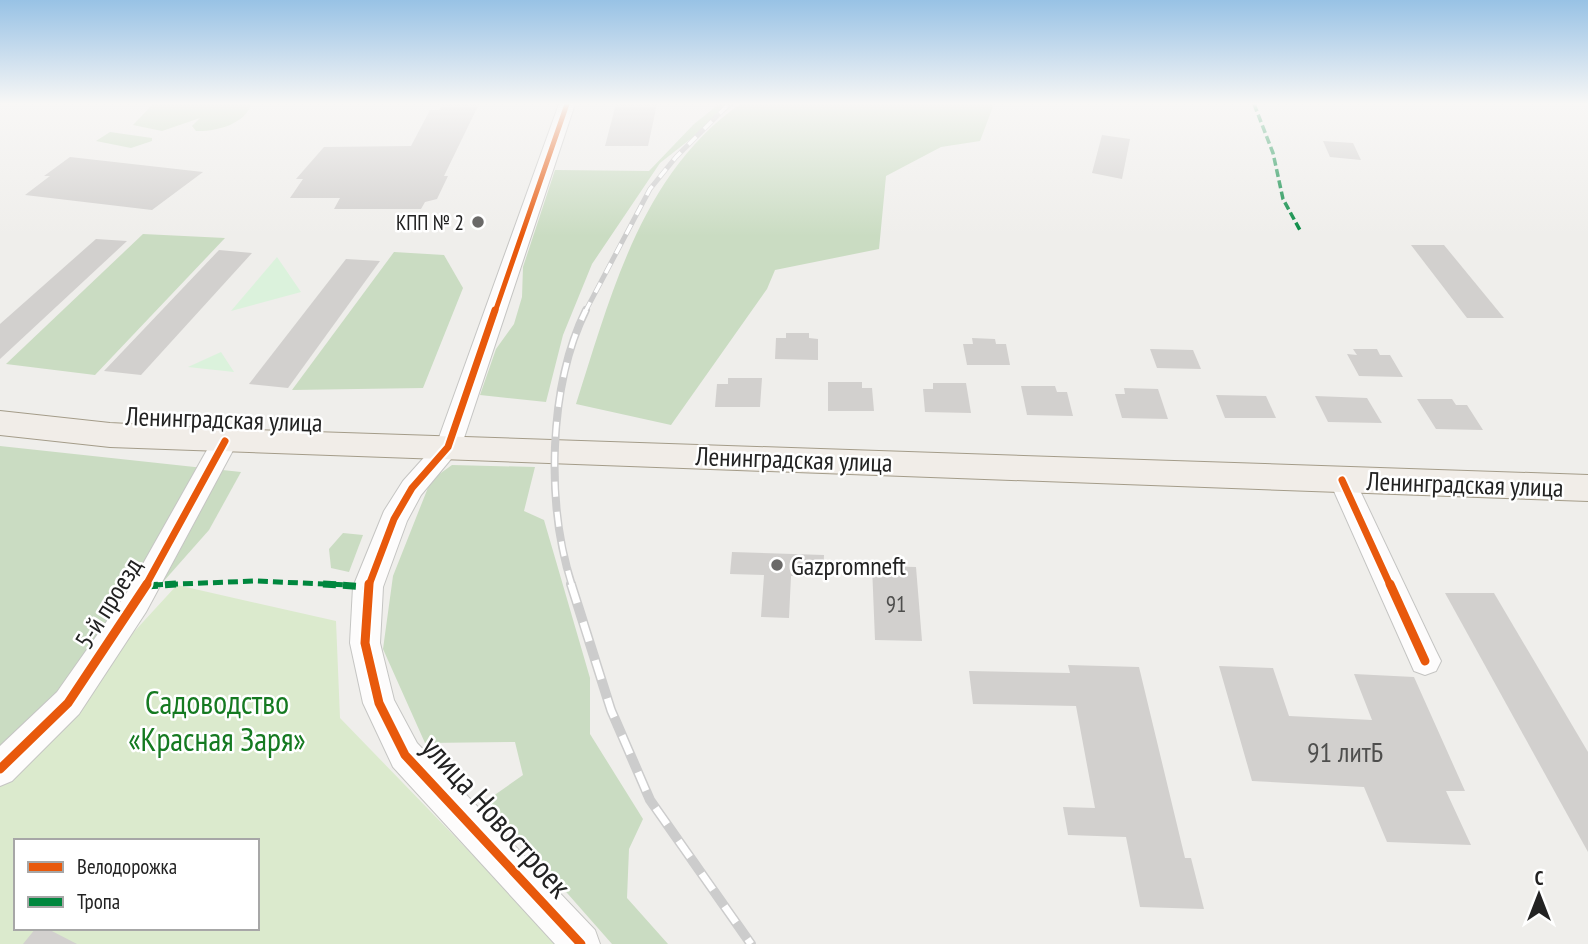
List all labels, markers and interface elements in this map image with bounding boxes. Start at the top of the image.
place label: КПП № 2 [396,209,464,236]
marker: КПП № 2 [470,214,486,230]
street label: Ленинградская улица [124,399,323,439]
street label: Ленинградская улица [694,439,893,479]
street label: Ленинградская улица [1365,464,1564,504]
place label: Gazpromneft [791,549,906,582]
street label: 5-й проезд [67,551,149,655]
marker: Gazpromneft [769,557,785,573]
house number: 91 [886,589,906,618]
park label: Садоводство «Красная Заря» [128,681,306,760]
street label: улица Новостроек [413,726,582,907]
house number: 91 литБ [1307,733,1383,770]
legend [14,839,259,930]
text: Велодорожка [77,853,177,880]
north arrow [1504,860,1574,930]
text: С [1535,866,1544,890]
text: Тропа [77,888,120,915]

